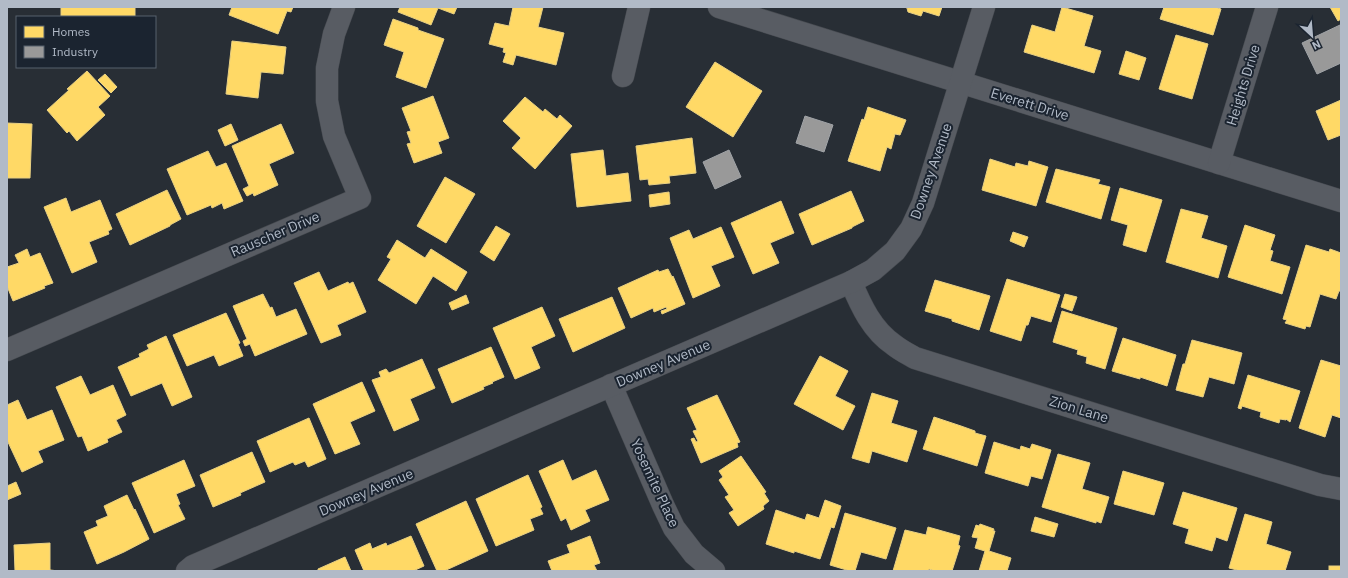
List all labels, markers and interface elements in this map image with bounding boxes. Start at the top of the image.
legend [16,16,156,68]
north arrow [1292,16,1332,56]
text: Homes [52,24,90,39]
text: N [1310,37,1323,53]
street label: Heights Drive [1222,42,1264,128]
text: Industry [52,44,98,59]
street label: Everett Drive [989,84,1072,125]
street label: Downey Avenue [906,120,956,221]
street label: Rauscher Drive [228,207,322,261]
street label: Downey Avenue [613,335,713,391]
street label: Zion Lane [1047,391,1111,427]
street label: Yosemite Place [627,436,684,531]
street label: Downey Avenue [316,464,416,520]

